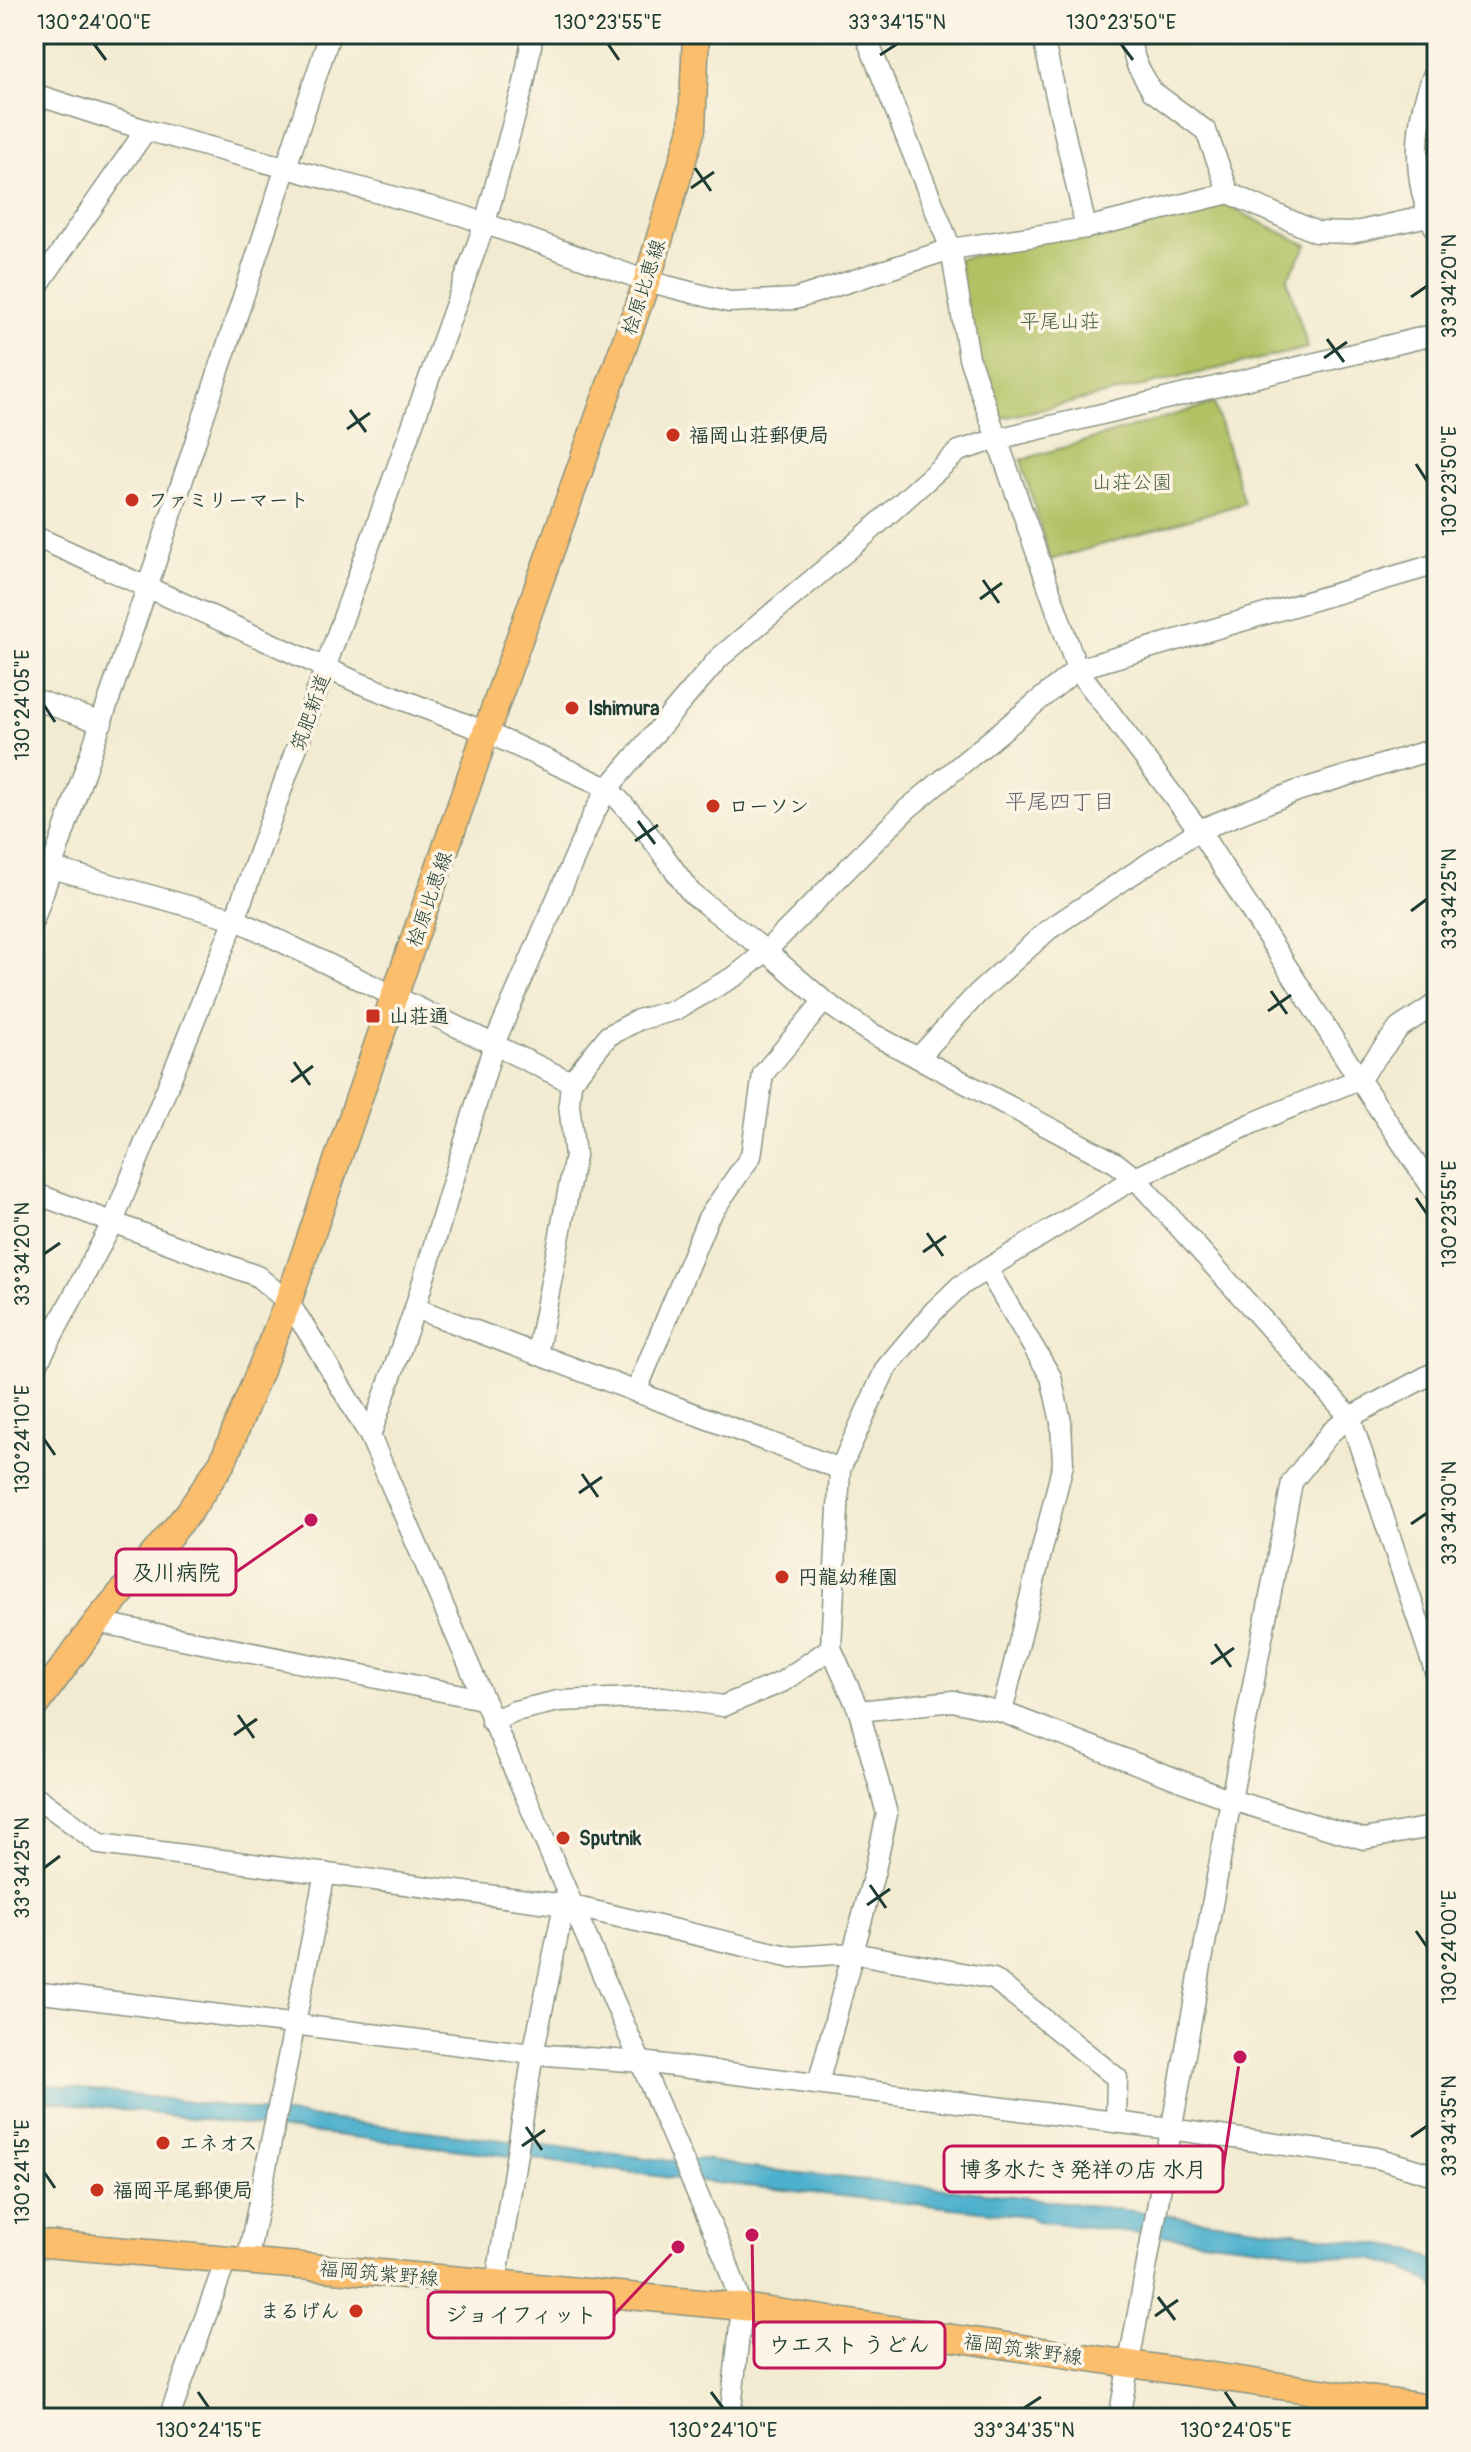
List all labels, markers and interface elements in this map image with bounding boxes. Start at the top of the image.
text: 130°24'00"E [37,10,151,35]
text: 130°23'55"E [554,10,662,35]
text: 33°34'15"N [848,10,946,35]
text: 130°23'50"E [1066,10,1176,35]
text: 33°34'20"N [1437,234,1462,338]
street label: 桧原比恵線 [616,236,671,339]
park label: 平尾山荘 [1020,309,1100,334]
place label: 福岡山荘郵便局 [689,423,829,448]
marker: 福岡山荘郵便局 [664,426,682,444]
text: 130°23'50"E [1437,426,1462,536]
park label: 山荘公園 [1092,470,1172,495]
place label: ファミリーマート [148,488,309,513]
marker: ファミリーマート [123,491,141,509]
text: 130°24'05"E [10,649,35,761]
street label: 筑肥新道 [285,670,336,754]
place label: Ishimura [588,696,660,721]
marker: Ishimura [563,699,581,717]
district label: 平尾四丁目 [1005,788,1115,816]
place label: ローソン [729,794,809,819]
marker: ローソン [704,797,722,815]
street label: 桧原比恵線 [401,848,458,951]
text: 33°34'25"N [1437,848,1462,950]
place label: 山荘通 [389,1004,449,1029]
marker: 山荘通 [364,1007,382,1025]
text: 130°23'55"E [1437,1160,1462,1268]
text: 33°34'20"N [10,1202,35,1306]
text: 130°24'10"E [10,1385,35,1493]
text: 33°34'30"N [1437,1461,1462,1565]
callout: 及川病院 [116,1549,236,1595]
text: 及川病院 [132,1559,220,1587]
place label: 円龍幼稚園 [798,1565,898,1590]
marker: 円龍幼稚園 [773,1568,791,1586]
text: 33°34'25"N [10,1817,35,1919]
place label: Sputnik [579,1826,642,1851]
marker: Sputnik [554,1829,572,1847]
text: 130°24'00"E [1437,1890,1462,2004]
text: 33°34'35"N [1437,2075,1462,2177]
text: 130°24'15"E [10,2119,35,2225]
place label: エネオス [179,2131,258,2156]
marker: エネオス [154,2134,172,2152]
callout: 博多水たき発祥の店 水月 [944,2146,1223,2192]
text: 博多水たき発祥の店 水月 [960,2156,1206,2184]
place label: 福岡平尾郵便局 [113,2178,253,2203]
marker: 福岡平尾郵便局 [88,2181,106,2199]
street label: 福岡筑紫野線 [318,2256,440,2291]
callout: ジョイフィット [428,2292,614,2338]
place label: まるげん [260,2299,340,2324]
text: ジョイフィット [445,2301,597,2329]
marker: まるげん [347,2302,365,2320]
callout: ウエスト うどん [754,2322,945,2368]
street label: 福岡筑紫野線 [962,2329,1084,2370]
text: ウエスト うどん [768,2331,930,2359]
text: 130°24'15"E [156,2418,262,2443]
text: 130°24'10"E [669,2418,777,2443]
text: 33°34'35"N [973,2418,1075,2443]
text: 130°24'05"E [1180,2418,1292,2443]

